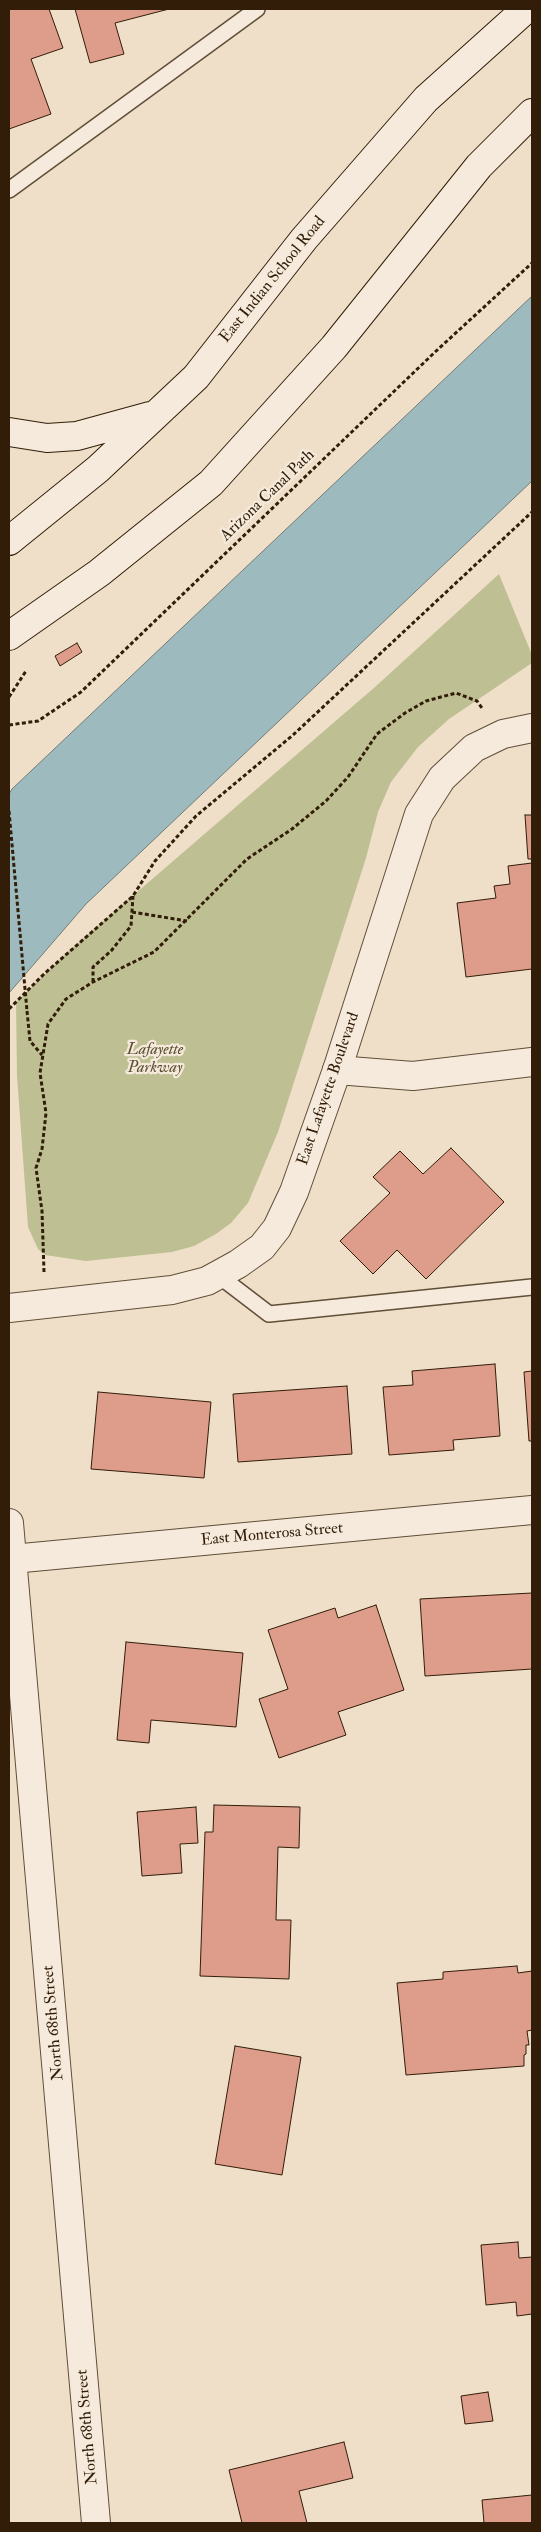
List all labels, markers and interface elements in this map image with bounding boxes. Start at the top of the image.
street label: East Indian School Road [216,213,330,347]
street label: Arizona Canal Path [217,446,319,546]
street label: East Lafayette Boulevard [294,1010,364,1168]
park label: Lafayette Parkway [127,1041,183,1079]
street label: East Monterosa Street [200,1519,344,1551]
street label: North 68th Street [39,1965,69,2081]
street label: North 68th Street [73,2369,103,2485]

